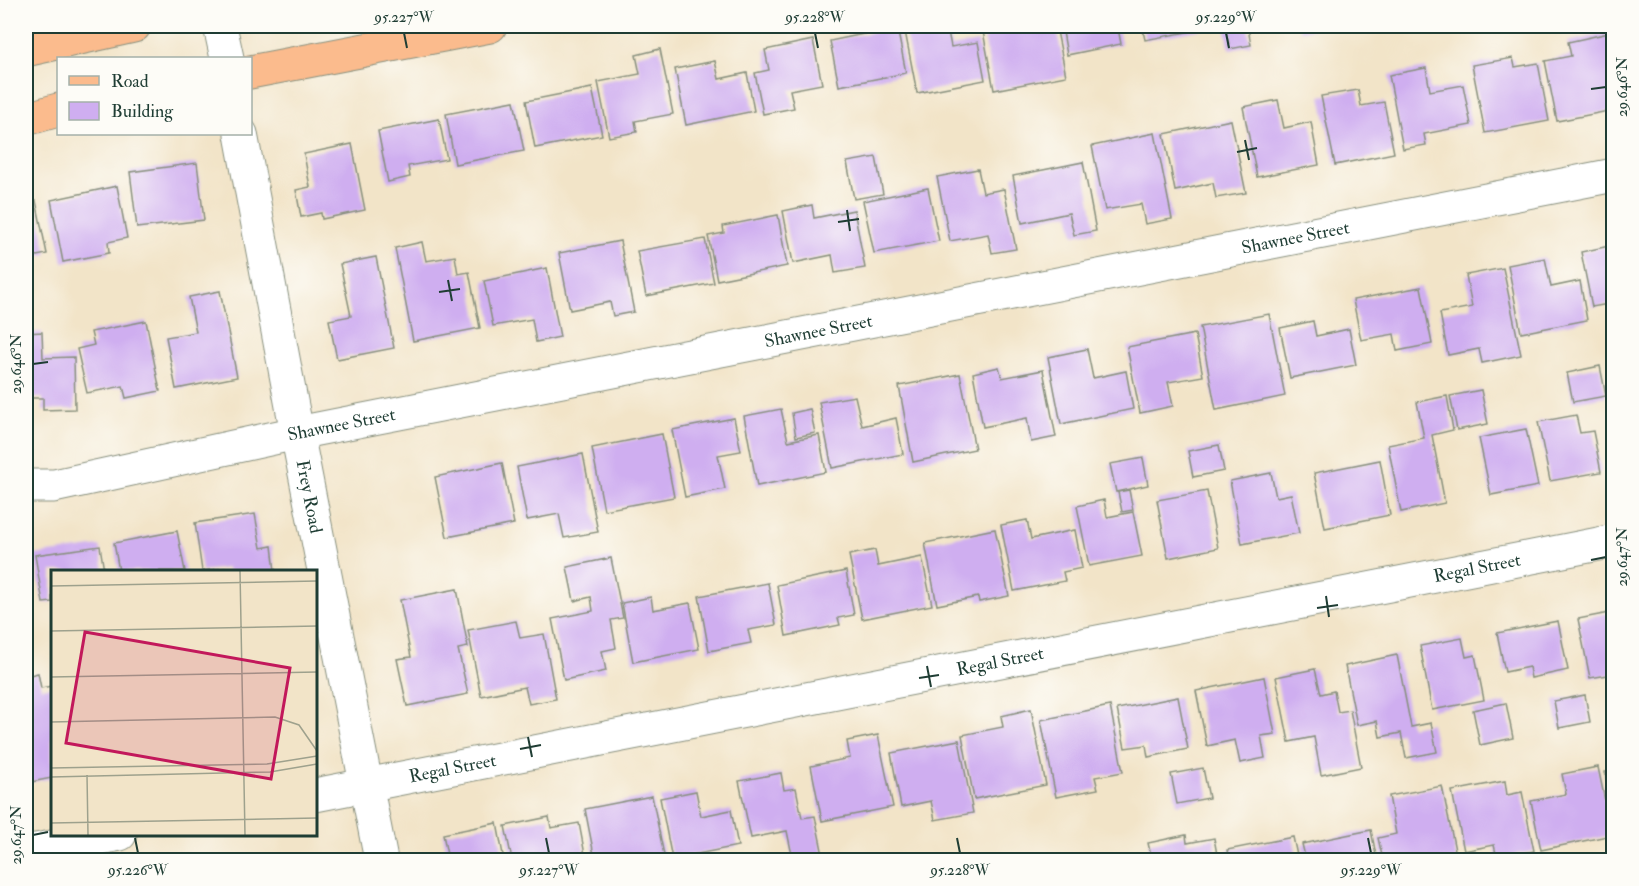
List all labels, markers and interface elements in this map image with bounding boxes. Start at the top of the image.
text: 95.227°W [373,8,435,27]
text: 95.228°W [784,8,846,27]
text: 95.229°W [1195,8,1257,27]
text: 29.646°N [1613,56,1632,117]
legend [57,57,252,135]
text: Road [111,70,149,93]
text: Building [111,100,174,123]
street label: Shawnee Street [1240,216,1351,260]
street label: Shawnee Street [763,310,874,353]
text: 29.646°N [7,333,26,394]
street label: Shawnee Street [285,403,398,447]
street label: Frey Road [291,458,328,536]
text: 29.647°N [1613,527,1632,587]
street label: Regal Street [1432,548,1523,588]
inset map [51,570,316,835]
street label: Regal Street [955,642,1046,681]
street label: Regal Street [407,749,498,788]
text: 29.647°N [7,805,26,865]
text: 95.226°W [107,861,169,880]
text: 95.227°W [518,861,580,880]
text: 95.228°W [929,861,991,880]
text: 95.229°W [1340,861,1402,880]

